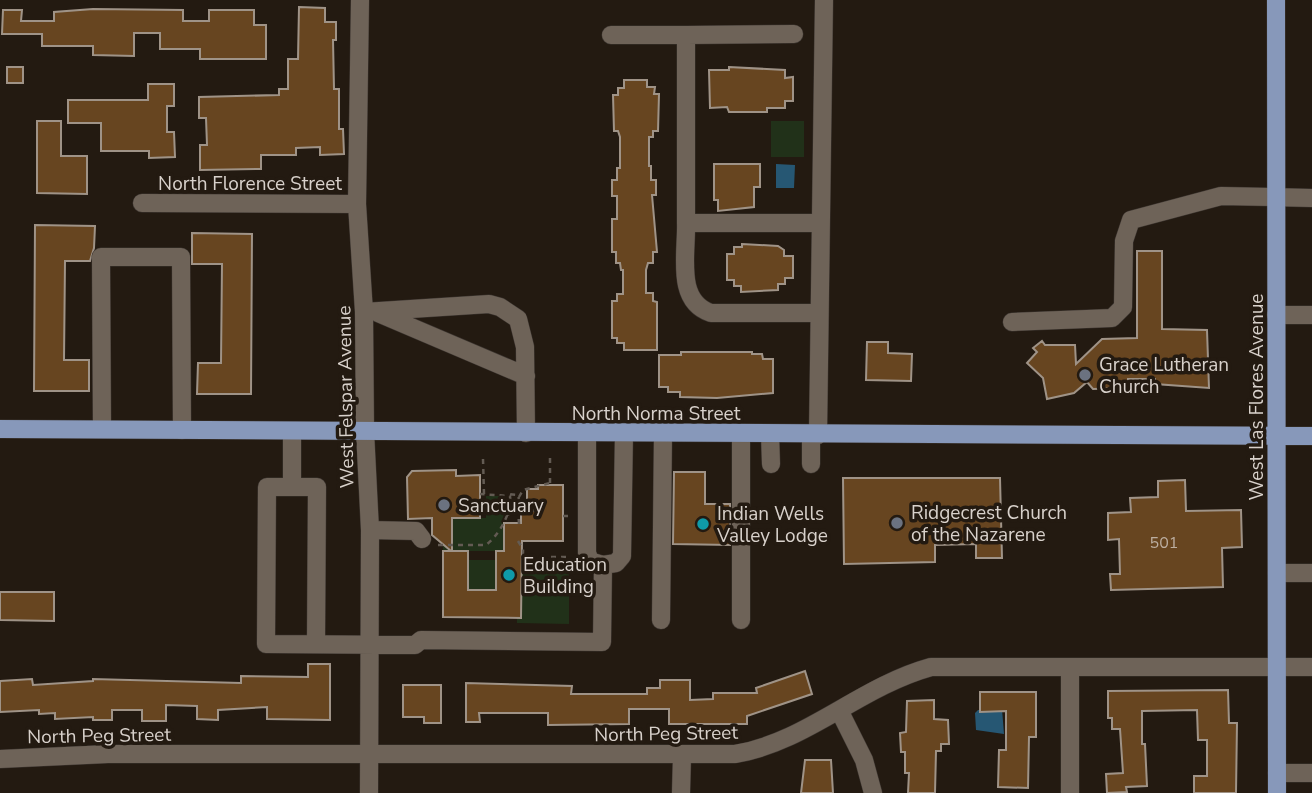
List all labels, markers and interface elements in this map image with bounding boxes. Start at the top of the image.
street label: North Florence Street [158,171,342,197]
street label: West Las Flores Avenue [1244,294,1270,500]
street label: West Felspar Avenue [331,305,361,489]
place label: Grace Lutheran Church [1099,352,1229,400]
marker: Grace Lutheran Church [1077,367,1093,383]
street label: North Norma Street [572,401,741,427]
place label: Sanctuary [458,493,544,519]
marker: Sanctuary [436,497,452,513]
place label: Ridgecrest Church of the Nazarene [911,500,1067,548]
place label: Indian Wells Valley Lodge [716,501,828,549]
marker: Ridgecrest Church of the Nazarene [889,515,905,531]
marker: Indian Wells Valley Lodge [695,516,711,532]
house number: 501 [1150,532,1178,554]
place label: Education Building [523,552,607,600]
marker: Education Building [501,567,517,583]
street label: North Peg Street [594,720,738,748]
street label: North Peg Street [27,722,171,750]

